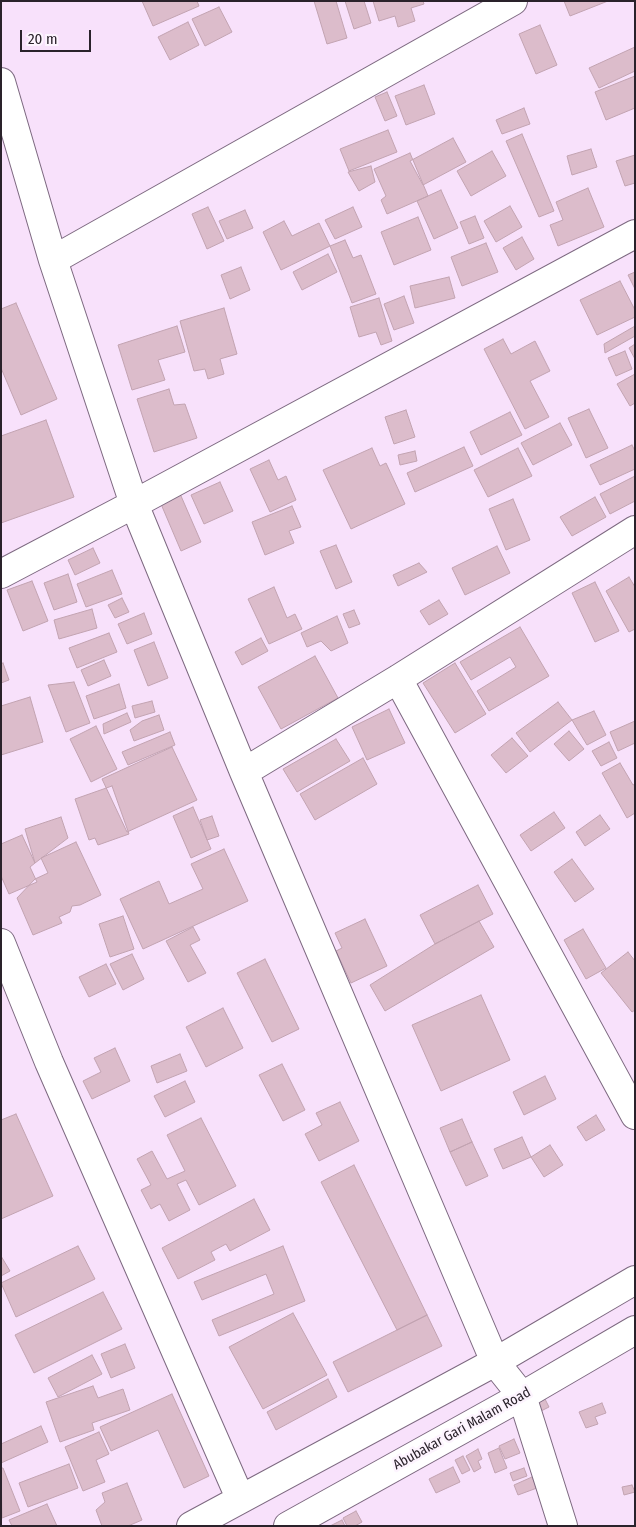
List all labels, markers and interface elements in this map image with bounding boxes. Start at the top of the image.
scale bar [22,20,94,52]
text: 20 m [28,30,58,48]
street label: Abubakar Gari Malam Road [390,1384,534,1474]

